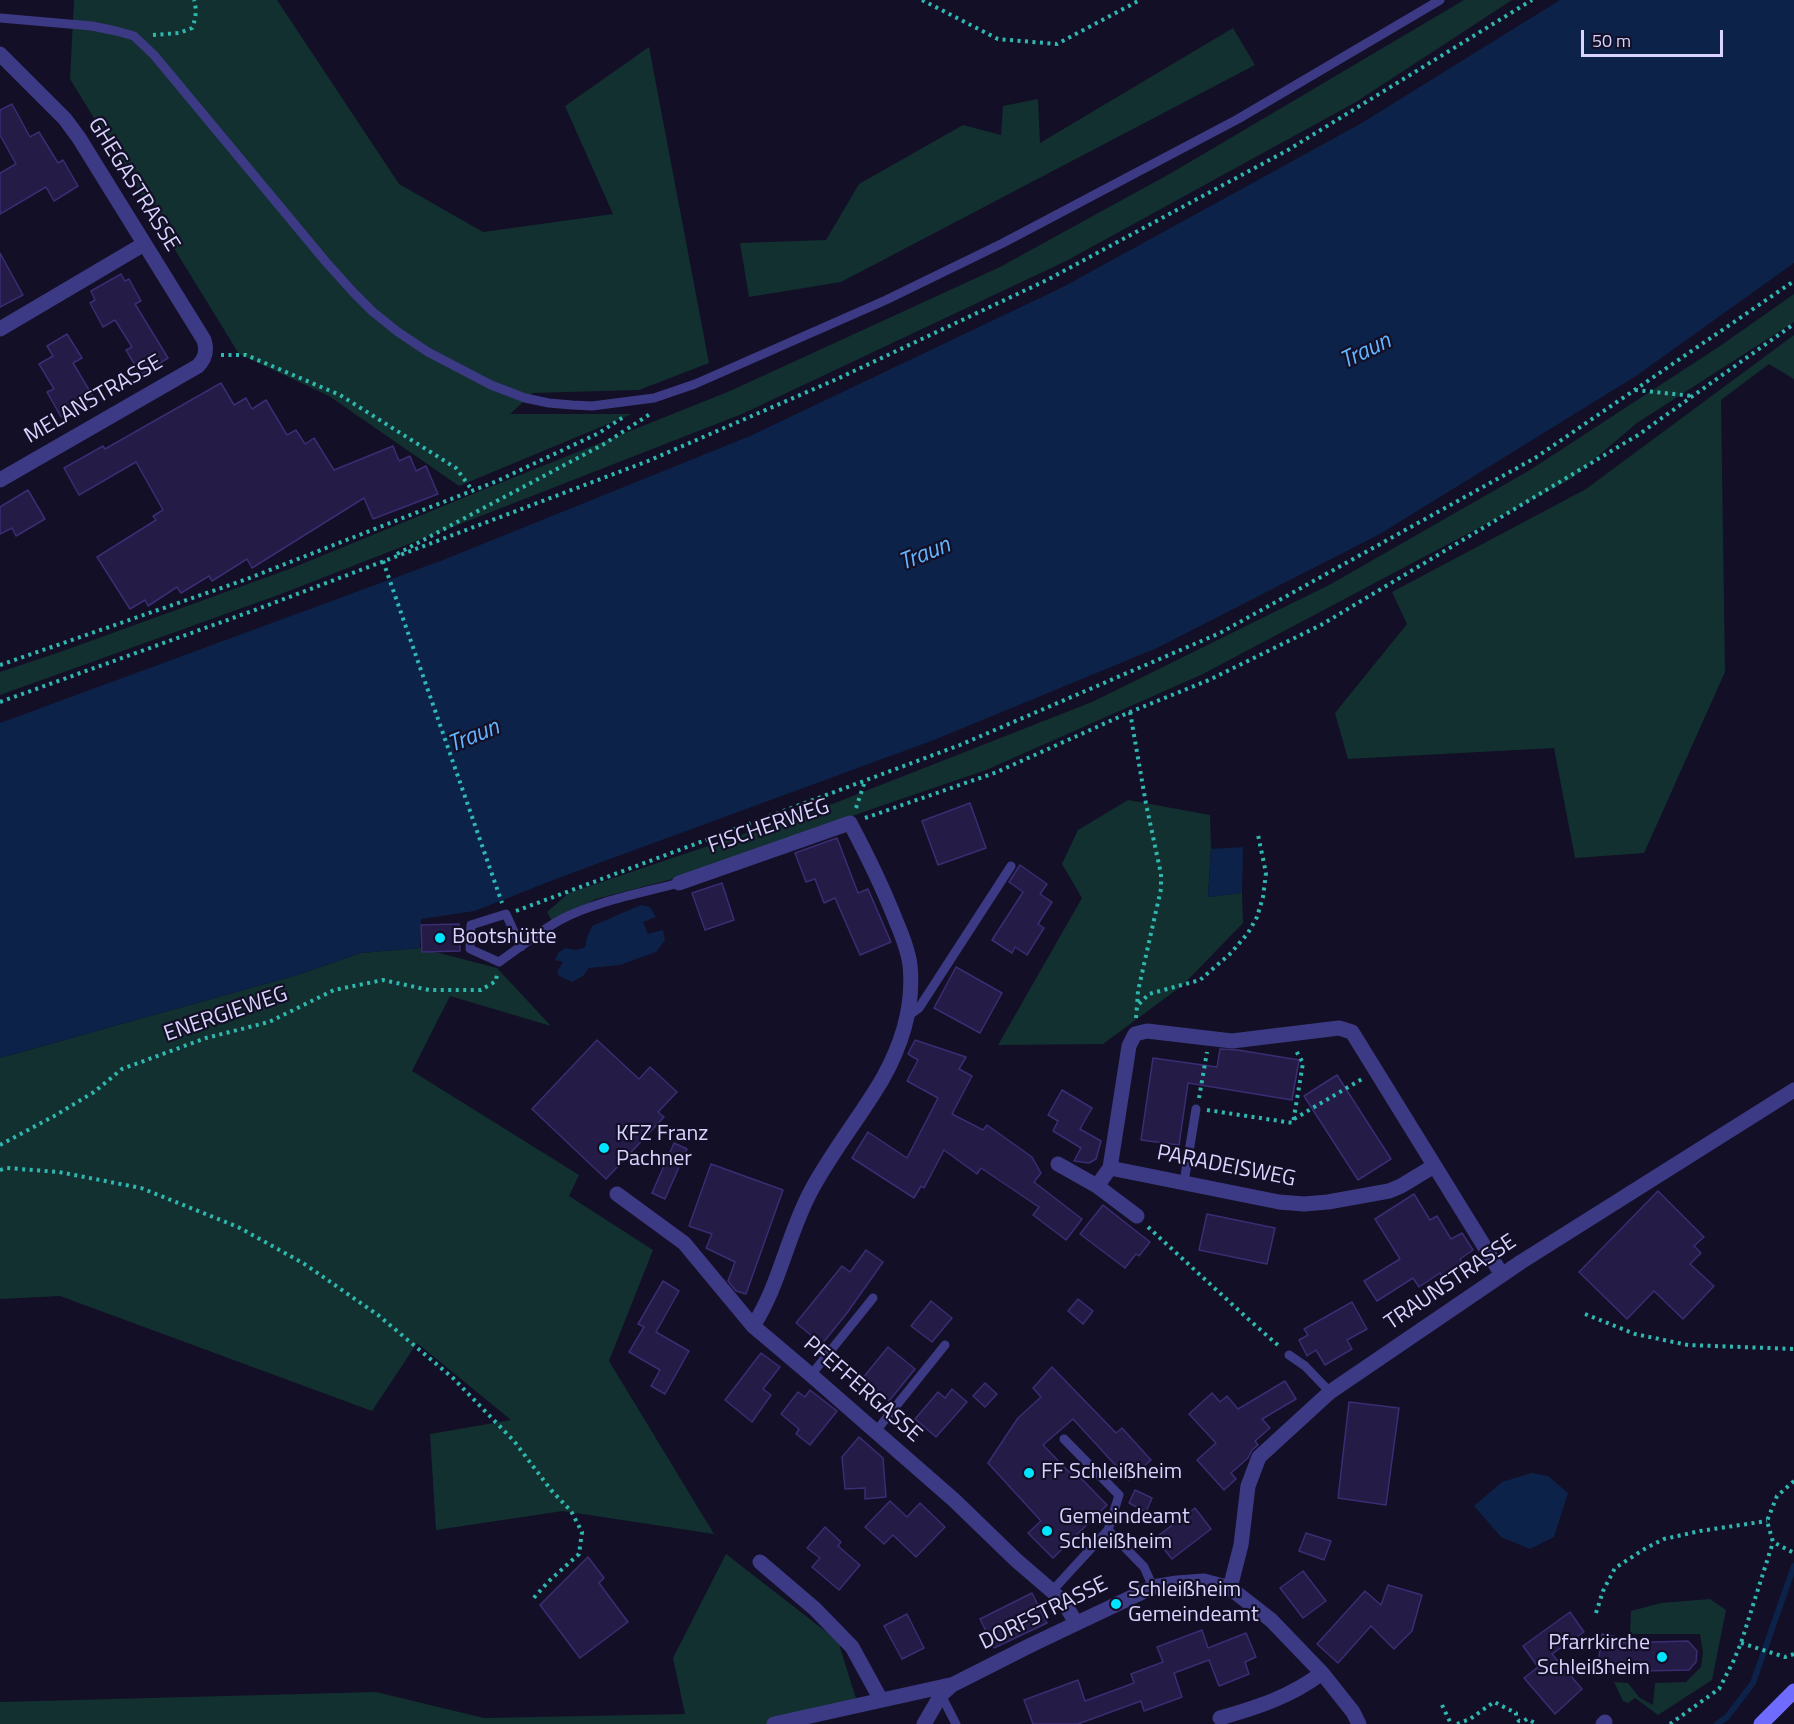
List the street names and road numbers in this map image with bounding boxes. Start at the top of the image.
street label: GHEGASTRASSE [81,113,185,257]
street label: MELANSTRASSE [20,350,168,450]
street label: FISCHERWEG [705,794,833,860]
street label: ENERGIEWEG [161,982,291,1048]
street label: PARADEISWEG [1154,1141,1298,1193]
street label: TRAUNSTRASSE [1380,1229,1522,1337]
street label: PFEFFERGASSE [797,1331,927,1449]
street label: DORFSTRASSE [976,1572,1112,1656]

